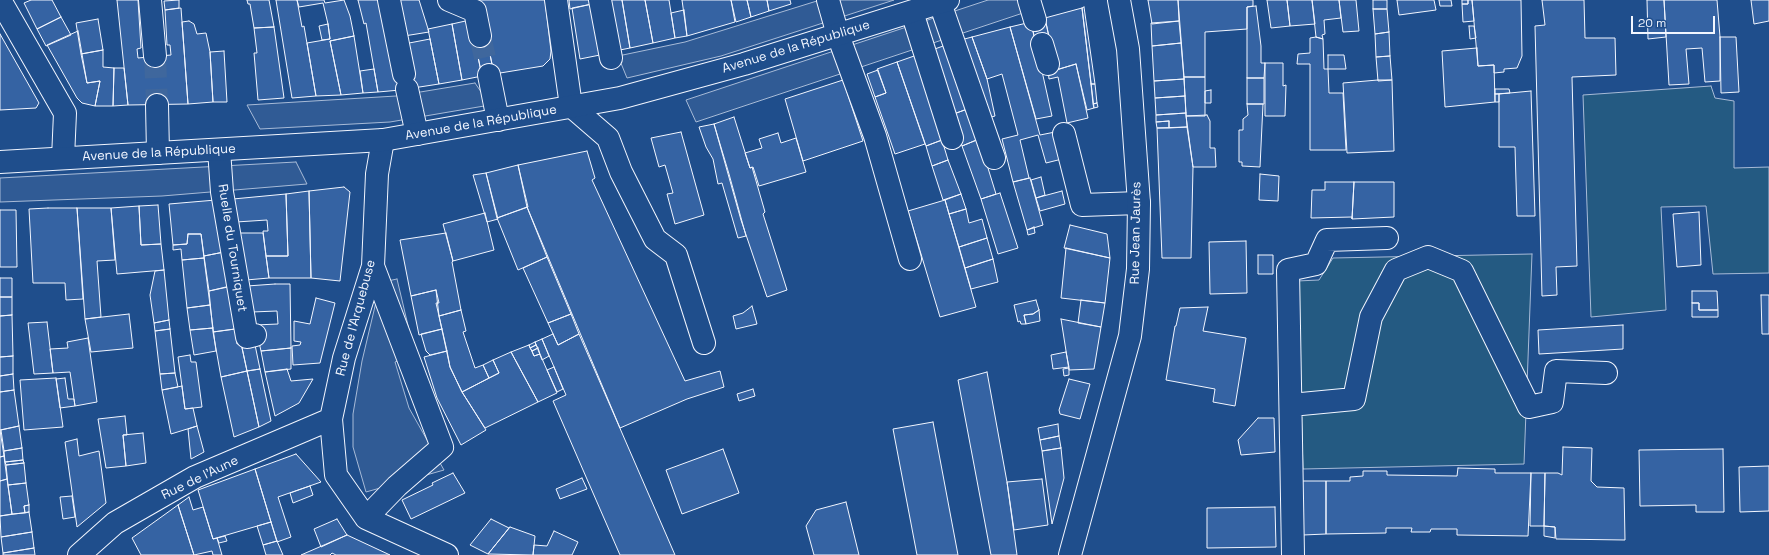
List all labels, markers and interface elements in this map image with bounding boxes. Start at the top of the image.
scale bar [1633,8,1717,34]
text: 20 m [1638,15,1666,31]
street label: Avenue de la République [720,17,872,77]
street label: Avenue de la République [404,102,558,144]
street label: Avenue de la République [82,141,236,165]
street label: Rue Jean Jaurès [1127,181,1145,285]
street label: Ruelle du Tourniquet [214,183,250,313]
street label: Rue de l'Arquebuse [333,258,379,378]
street label: Rue de l'Aune [159,453,241,503]

